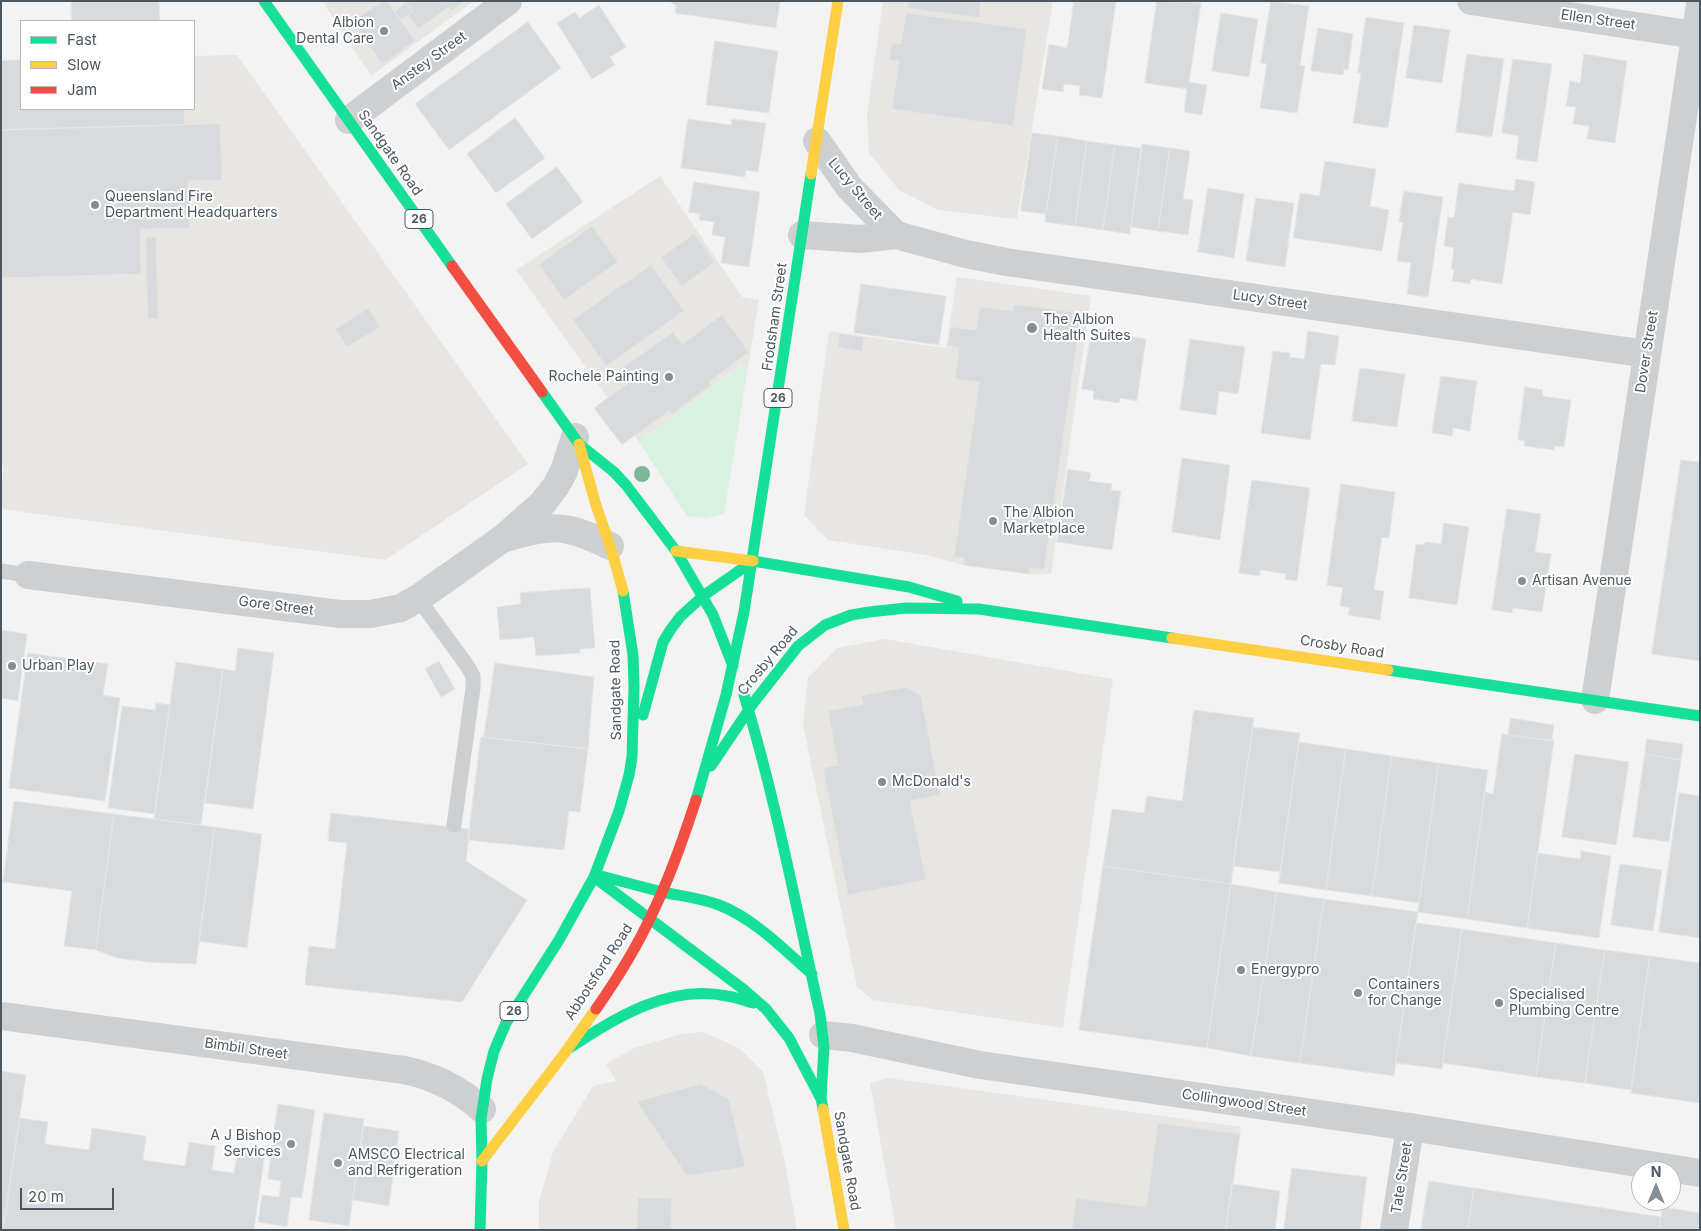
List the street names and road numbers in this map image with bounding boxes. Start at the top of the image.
street label: Ellen Street [1560,6,1636,34]
street label: Anstey Street [388,28,470,94]
street label: Sandgate Road [354,107,426,199]
street label: Lucy Street [824,155,886,223]
road number: 26 [405,210,433,228]
street label: Frodsham Street [759,262,791,372]
street label: Lucy Street [1232,286,1308,314]
street label: Dover Street [1632,310,1662,394]
road number: 26 [764,388,792,408]
street label: Gore Street [238,593,314,619]
street label: Crosby Road [734,623,802,699]
street label: Crosby Road [1299,632,1385,662]
street label: Sandgate Road [607,640,625,740]
street label: Abbotsford Road [562,921,636,1023]
road number: 26 [500,1001,528,1020]
street label: Bimbil Street [203,1035,289,1063]
street label: Collingwood Street [1181,1086,1307,1120]
street label: Sandgate Road [830,1110,864,1212]
street label: Tate Street [1388,1141,1416,1215]

